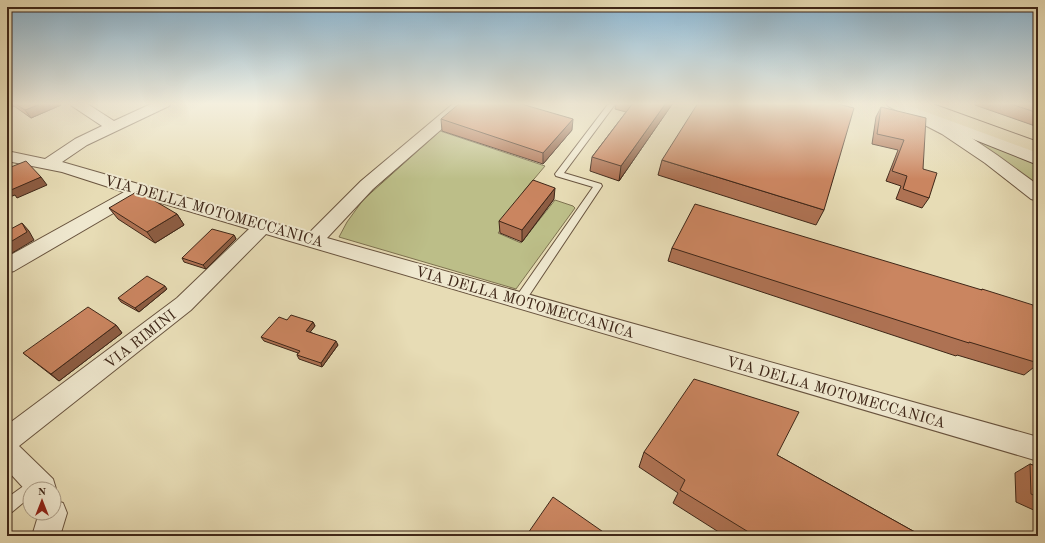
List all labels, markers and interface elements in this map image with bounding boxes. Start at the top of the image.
street label: VIA DELLA MOTOMECCANICA [102,174,325,251]
street label: VIA DELLA MOTOMECCANICA [413,265,636,342]
street label: VIA RIMINI [103,308,179,372]
street label: VIA DELLA MOTOMECCANICA [724,355,947,432]
north arrow [22,481,62,521]
text: N [38,487,47,498]

